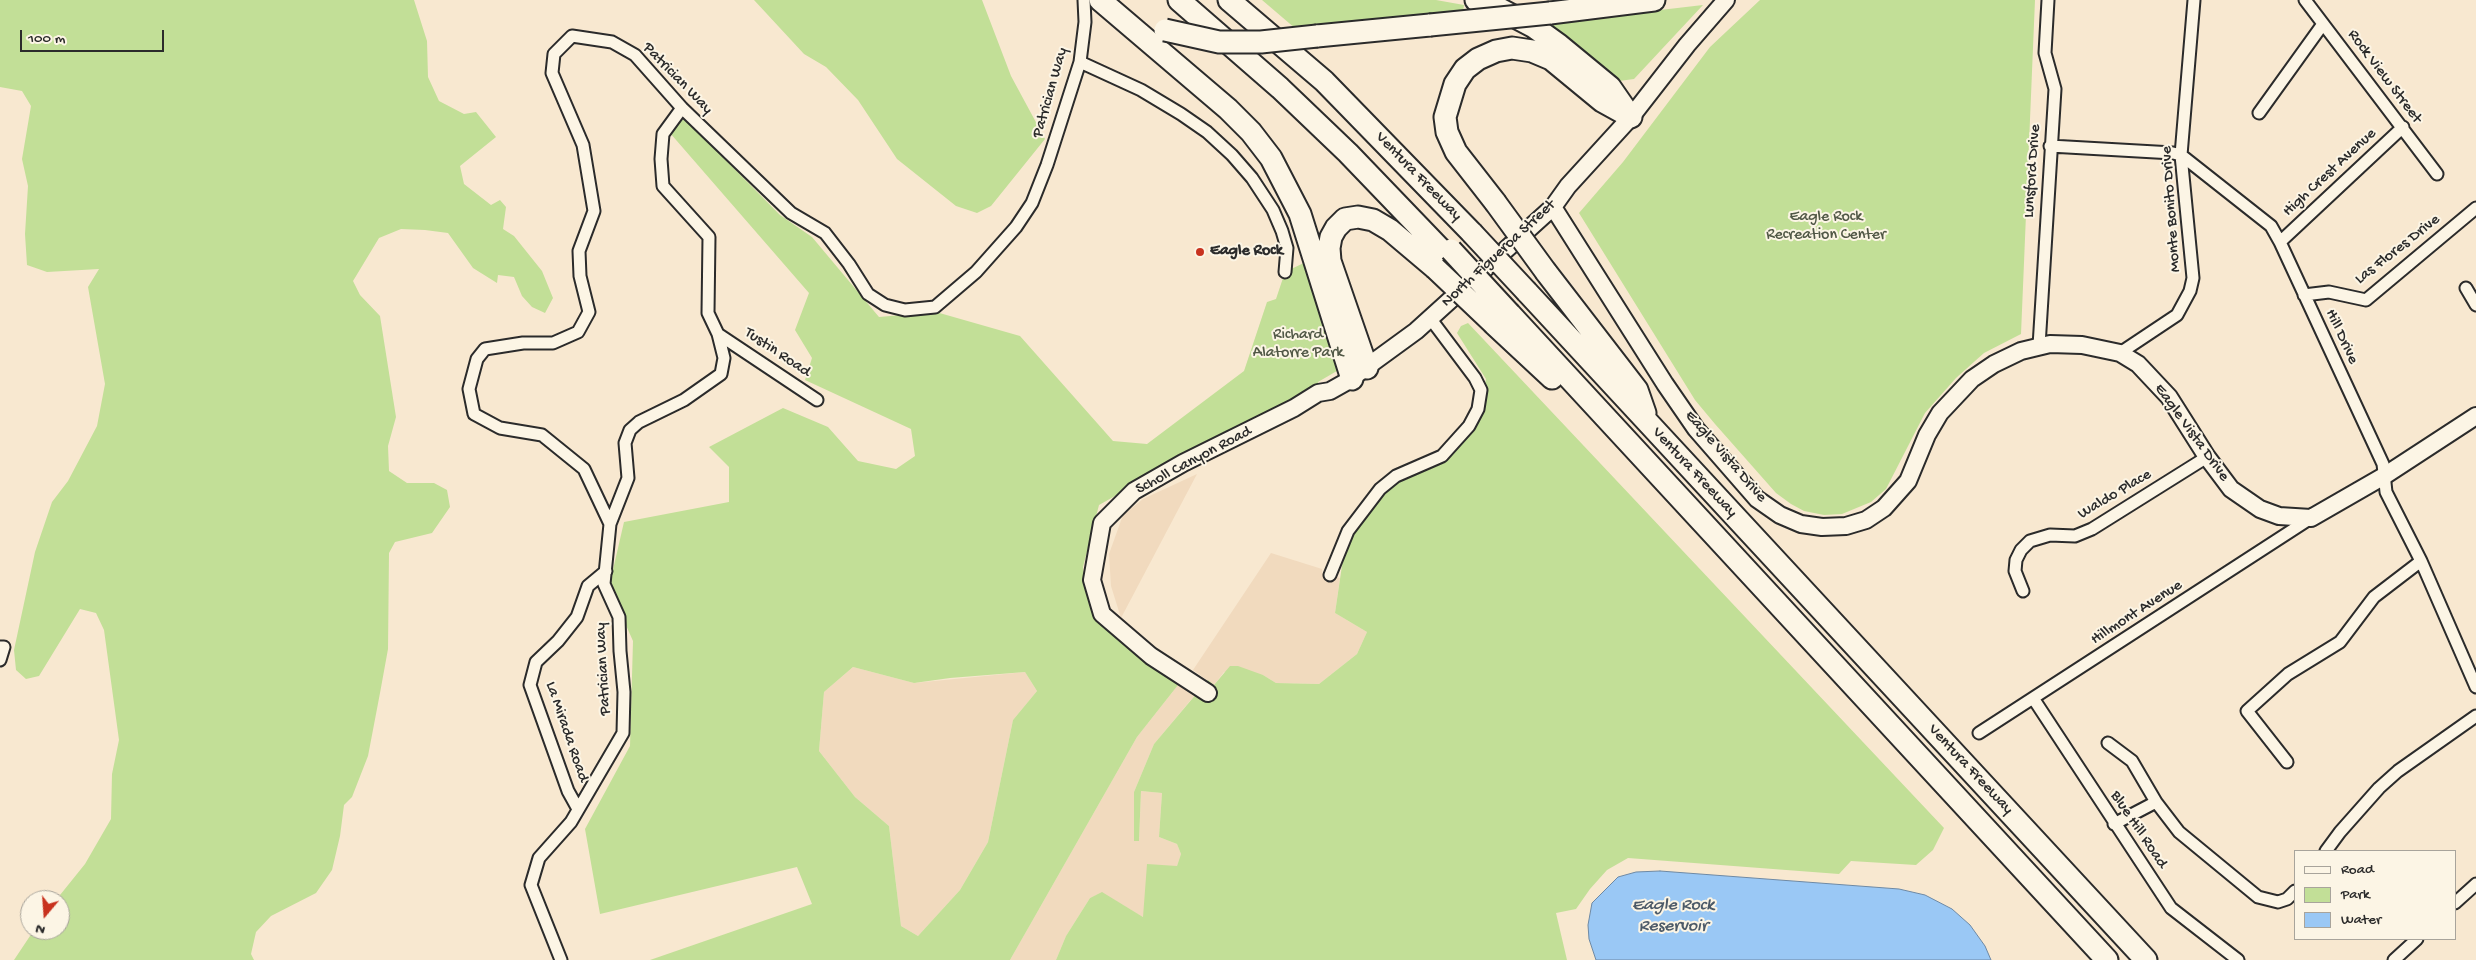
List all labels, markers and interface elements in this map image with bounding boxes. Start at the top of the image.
scale bar [22,20,166,52]
street label: Rock View Street [2342,26,2426,128]
text: 100 m [28,30,65,48]
street label: Patrician Way [638,39,716,119]
street label: Patrician Way [1029,46,1073,140]
street label: Lunsford Drive [2020,124,2046,218]
street label: High Crest Avenue [2279,125,2381,221]
street label: Ventura Freeway [1371,128,1465,226]
street label: Monte Bonito Drive [2158,145,2186,273]
street label: North Figueroa Street [1438,196,1560,312]
park label: Eagle Rock Recreation Center [1766,208,1886,246]
street label: Las Flores Drive [2352,211,2444,289]
place label: Eagle Rock [1210,242,1283,262]
marker: Eagle Rock [1194,246,1206,258]
street label: Hill Drive [2320,307,2362,367]
street label: Tustin Road [740,324,814,382]
park label: Richard Alatorre Park [1253,326,1343,364]
street label: Eagle Vista Drive [2149,380,2233,486]
street label: Eagle Vista Drive [1680,407,1770,507]
street label: Scholl Canyon Road [1133,422,1255,500]
street label: Ventura Freeway [1647,424,1741,522]
street label: Waldo Place [2075,466,2155,524]
street label: Hillmont Avenue [2088,576,2186,650]
street label: Patrician Way [592,622,616,716]
street label: La Mirada Road [540,679,592,785]
street label: Ventura Freeway [1923,721,2017,819]
street label: Blue Hill Road [2105,787,2171,873]
legend [2294,850,2456,940]
text: Road [2341,861,2374,879]
text: Park [2341,886,2370,904]
north arrow [20,890,70,940]
water label: Eagle Rock Reservoir [1632,895,1714,938]
text: Water [2341,911,2381,929]
text: N [34,919,47,938]

